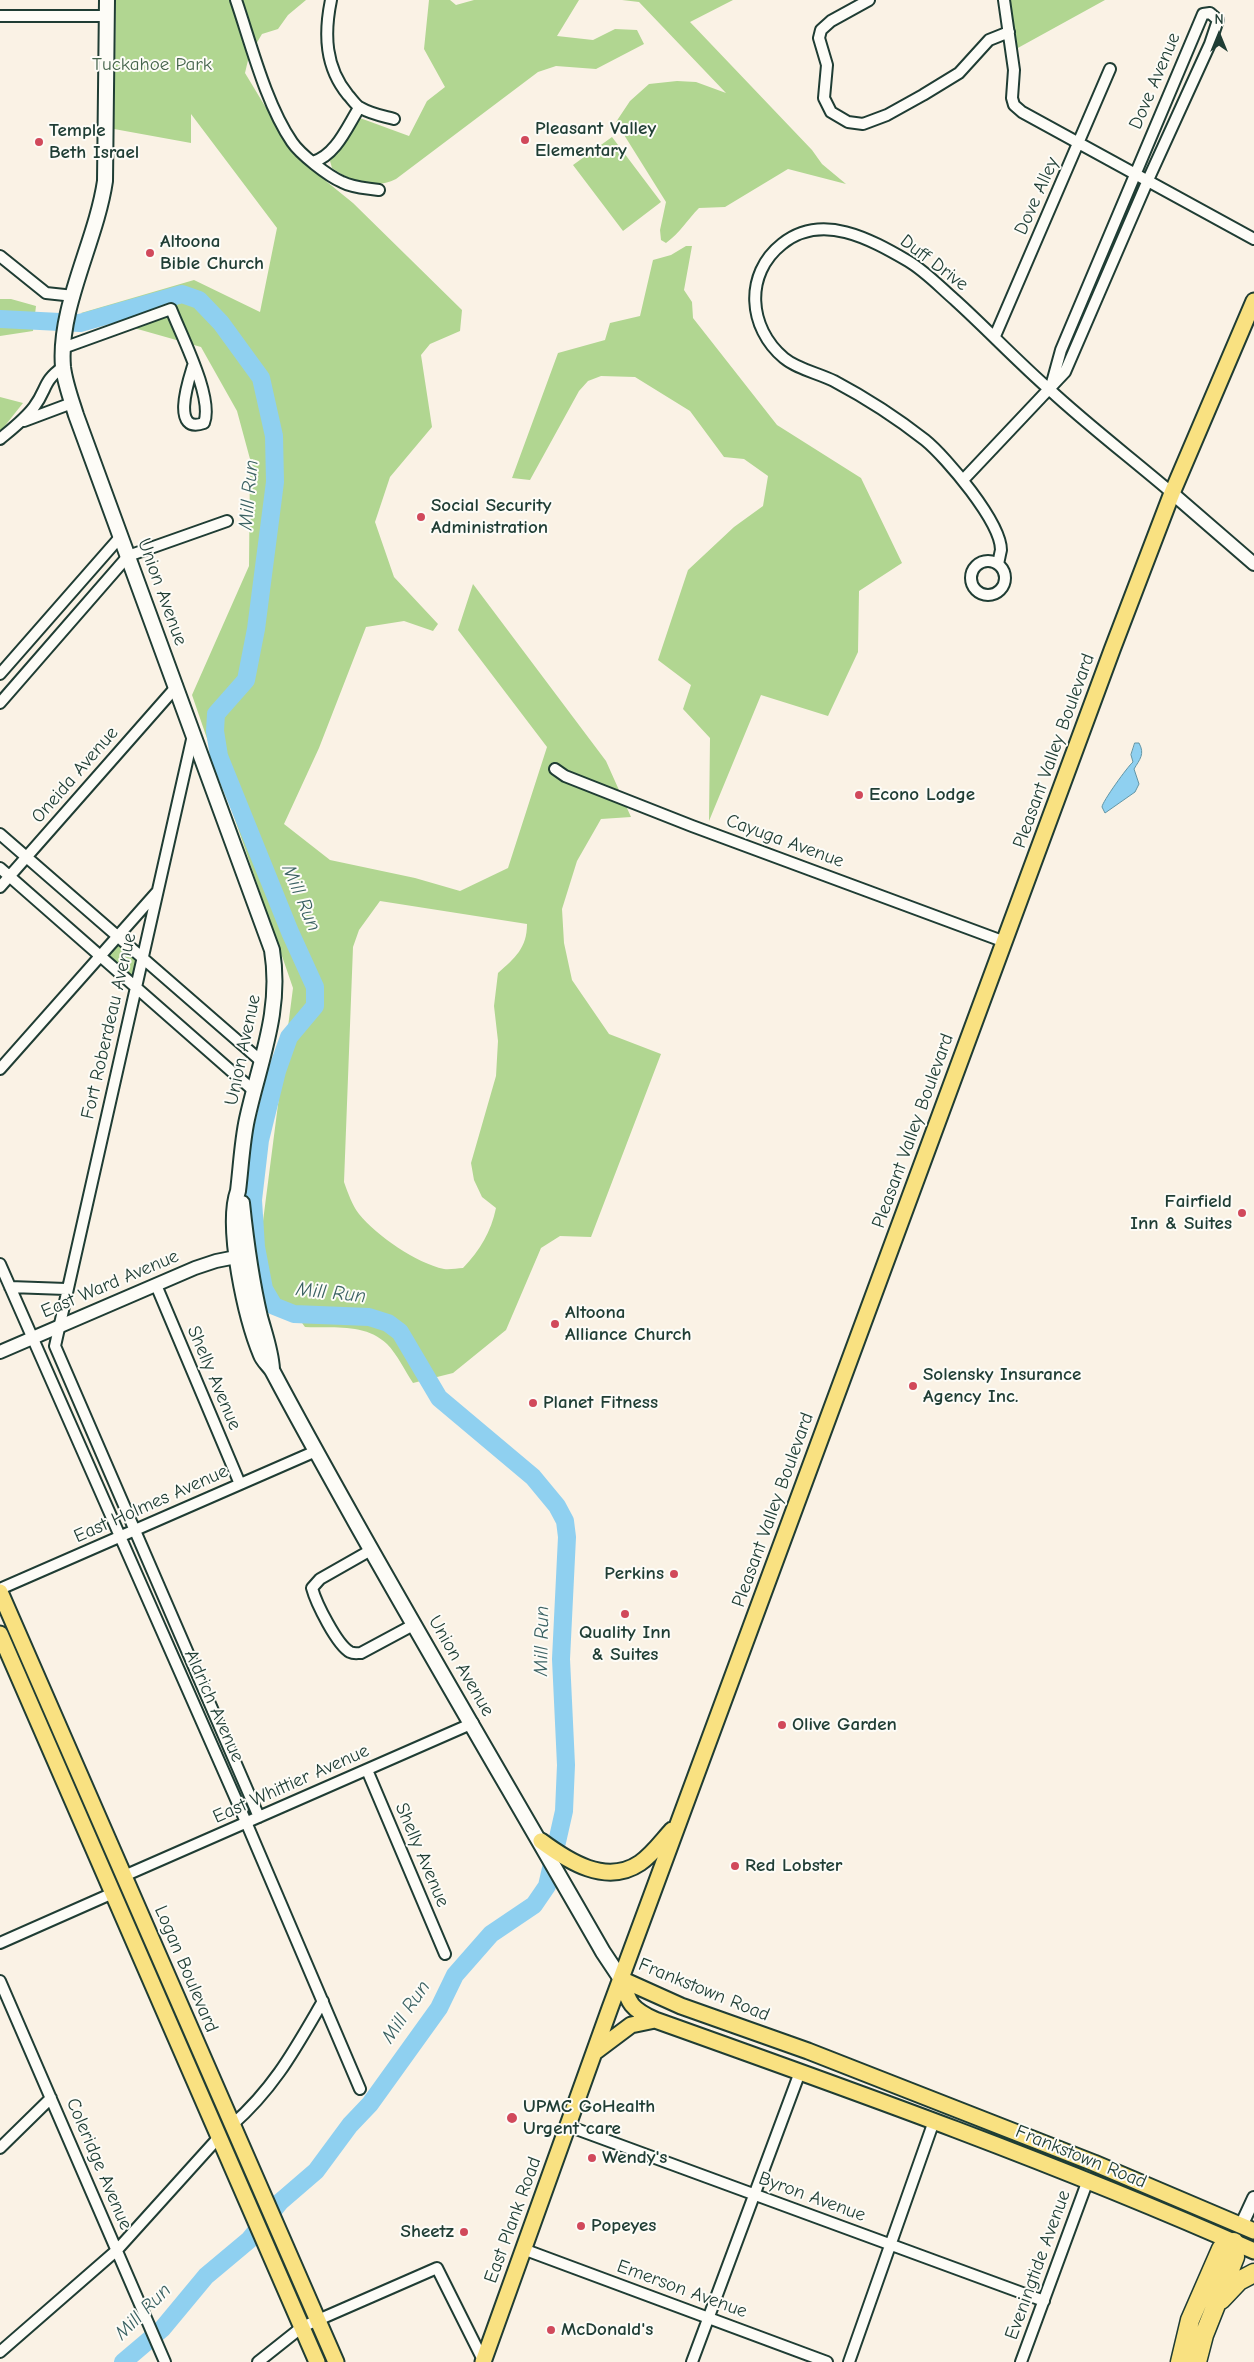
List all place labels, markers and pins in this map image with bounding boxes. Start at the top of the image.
place label: Pleasant Valley Elementary [535,118,656,162]
place label: Temple Beth Israel [49,120,139,164]
marker: Pleasant Valley Elementary [519,134,531,146]
marker: Temple Beth Israel [33,136,45,148]
place label: Altoona Bible Church [160,231,264,275]
marker: Altoona Bible Church [144,247,156,259]
place label: Social Security Administration [431,495,551,539]
marker: Social Security Administration [415,511,427,523]
place label: Econo Lodge [869,784,975,806]
marker: Econo Lodge [853,789,865,801]
place label: Fairfield Inn & Suites [1130,1191,1232,1235]
marker: Fairfield Inn & Suites [1236,1207,1248,1219]
place label: Altoona Alliance Church [565,1302,691,1346]
marker: Altoona Alliance Church [549,1318,561,1330]
place label: Solensky Insurance Agency Inc. [923,1364,1081,1408]
marker: Solensky Insurance Agency Inc. [907,1380,919,1392]
place label: Planet Fitness [543,1392,658,1414]
marker: Planet Fitness [527,1397,539,1409]
place label: Perkins [604,1563,664,1585]
marker: Perkins [668,1568,680,1580]
marker: Quality Inn & Suites [619,1608,631,1620]
place label: Quality Inn & Suites [579,1622,671,1666]
place label: Olive Garden [792,1714,897,1736]
marker: Olive Garden [776,1719,788,1731]
place label: Red Lobster [745,1855,842,1877]
marker: Red Lobster [729,1860,741,1872]
place label: UPMC GoHealth Urgent care [523,2096,655,2140]
marker: UPMC GoHealth Urgent care [505,2111,519,2125]
place label: Wendy's [602,2147,667,2169]
marker: Wendy's [586,2152,598,2164]
place label: Popeyes [591,2215,656,2237]
marker: Popeyes [575,2220,587,2232]
place label: Sheetz [401,2221,454,2243]
marker: Sheetz [458,2226,470,2238]
place label: McDonald's [561,2319,653,2341]
marker: McDonald's [545,2324,557,2336]

